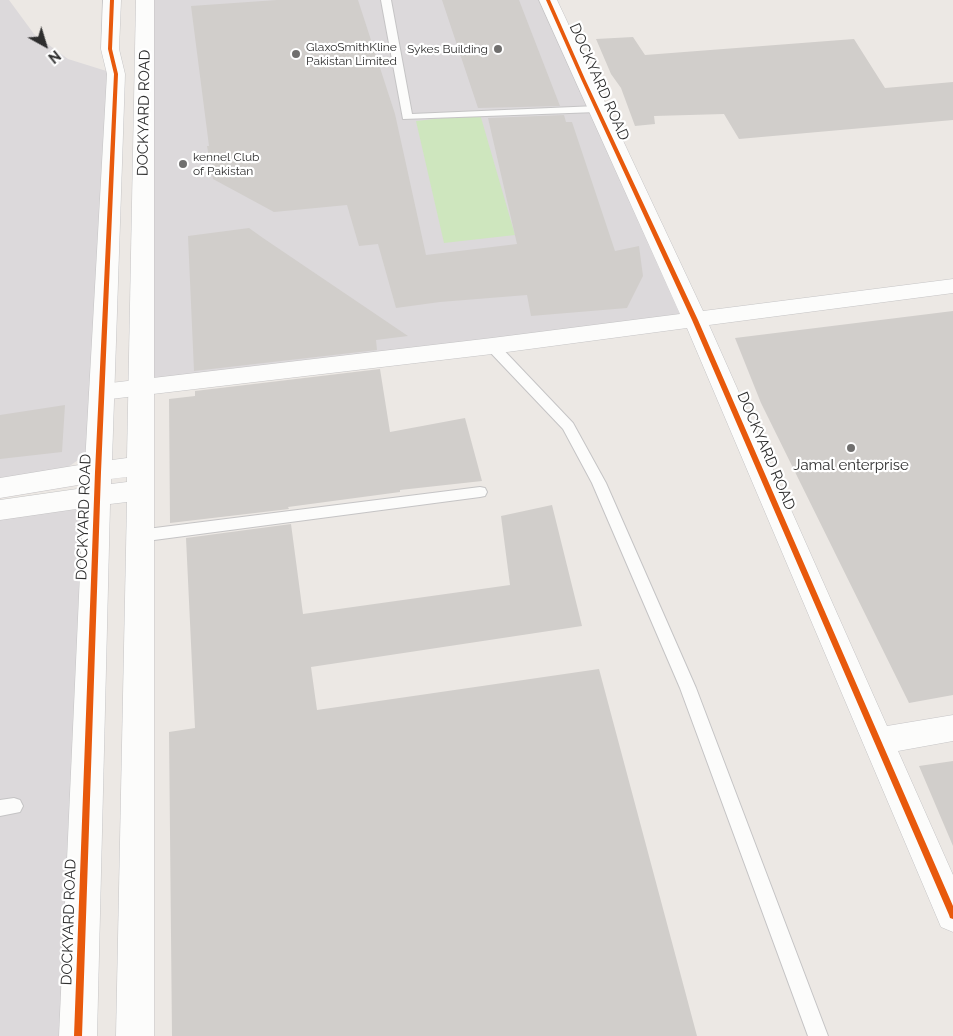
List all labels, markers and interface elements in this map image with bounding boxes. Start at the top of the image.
north arrow [20,20,70,70]
street label: DOCKYARD ROAD [565,21,633,143]
place label: GlaxoSmithKline Pakistan Limited [306,40,397,68]
place label: Sykes Building [407,42,488,56]
marker: Sykes Building [492,43,504,55]
text: N [45,47,64,66]
marker: GlaxoSmithKline Pakistan Limited [290,48,302,60]
street label: DOCKYARD ROAD [134,50,154,176]
place label: kennel Club of Pakistan [193,150,259,178]
marker: kennel Club of Pakistan [177,158,189,170]
street label: DOCKYARD ROAD [733,389,799,513]
marker: Jamal enterprise [845,442,857,454]
street label: DOCKYARD ROAD [73,453,95,581]
place label: Jamal enterprise [793,456,909,474]
street label: DOCKYARD ROAD [58,858,80,986]

